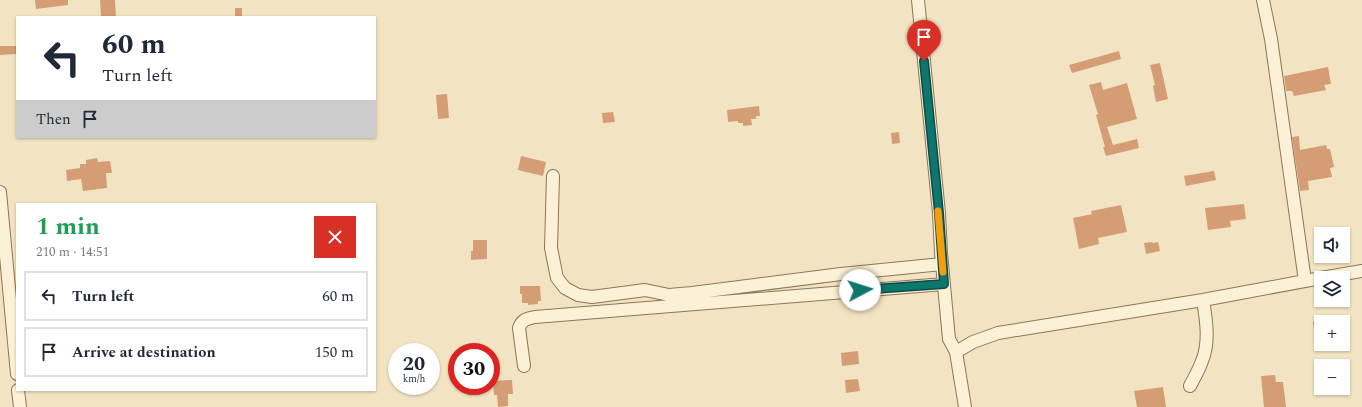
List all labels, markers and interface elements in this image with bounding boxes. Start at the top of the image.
pin [907,20,941,61]
text: 60 m [102,23,166,66]
icon: arrive [913,26,935,48]
icon: left [36,32,88,84]
text: Turn left [102,62,173,89]
text: Then [36,108,71,131]
icon: arrive [79,108,101,130]
text: 1 min [36,209,100,245]
button: close [314,216,356,258]
map controls [1314,227,1350,395]
button: sound [1314,227,1350,263]
text: 210 m · 14:51 [36,242,109,262]
position arrow [839,269,881,311]
button: layers [1314,271,1350,307]
icon: left [38,285,60,307]
text: Turn left [72,285,134,308]
text: 60 m [322,285,354,308]
button: + [1314,315,1350,351]
icon: arrive [38,341,60,363]
text: Arrive at destination [72,341,216,364]
text: 150 m [315,341,354,364]
speed limit sign: 30 [448,343,500,395]
text: 20 [403,349,425,379]
button: − [1314,359,1350,395]
text: km/h [403,371,425,387]

